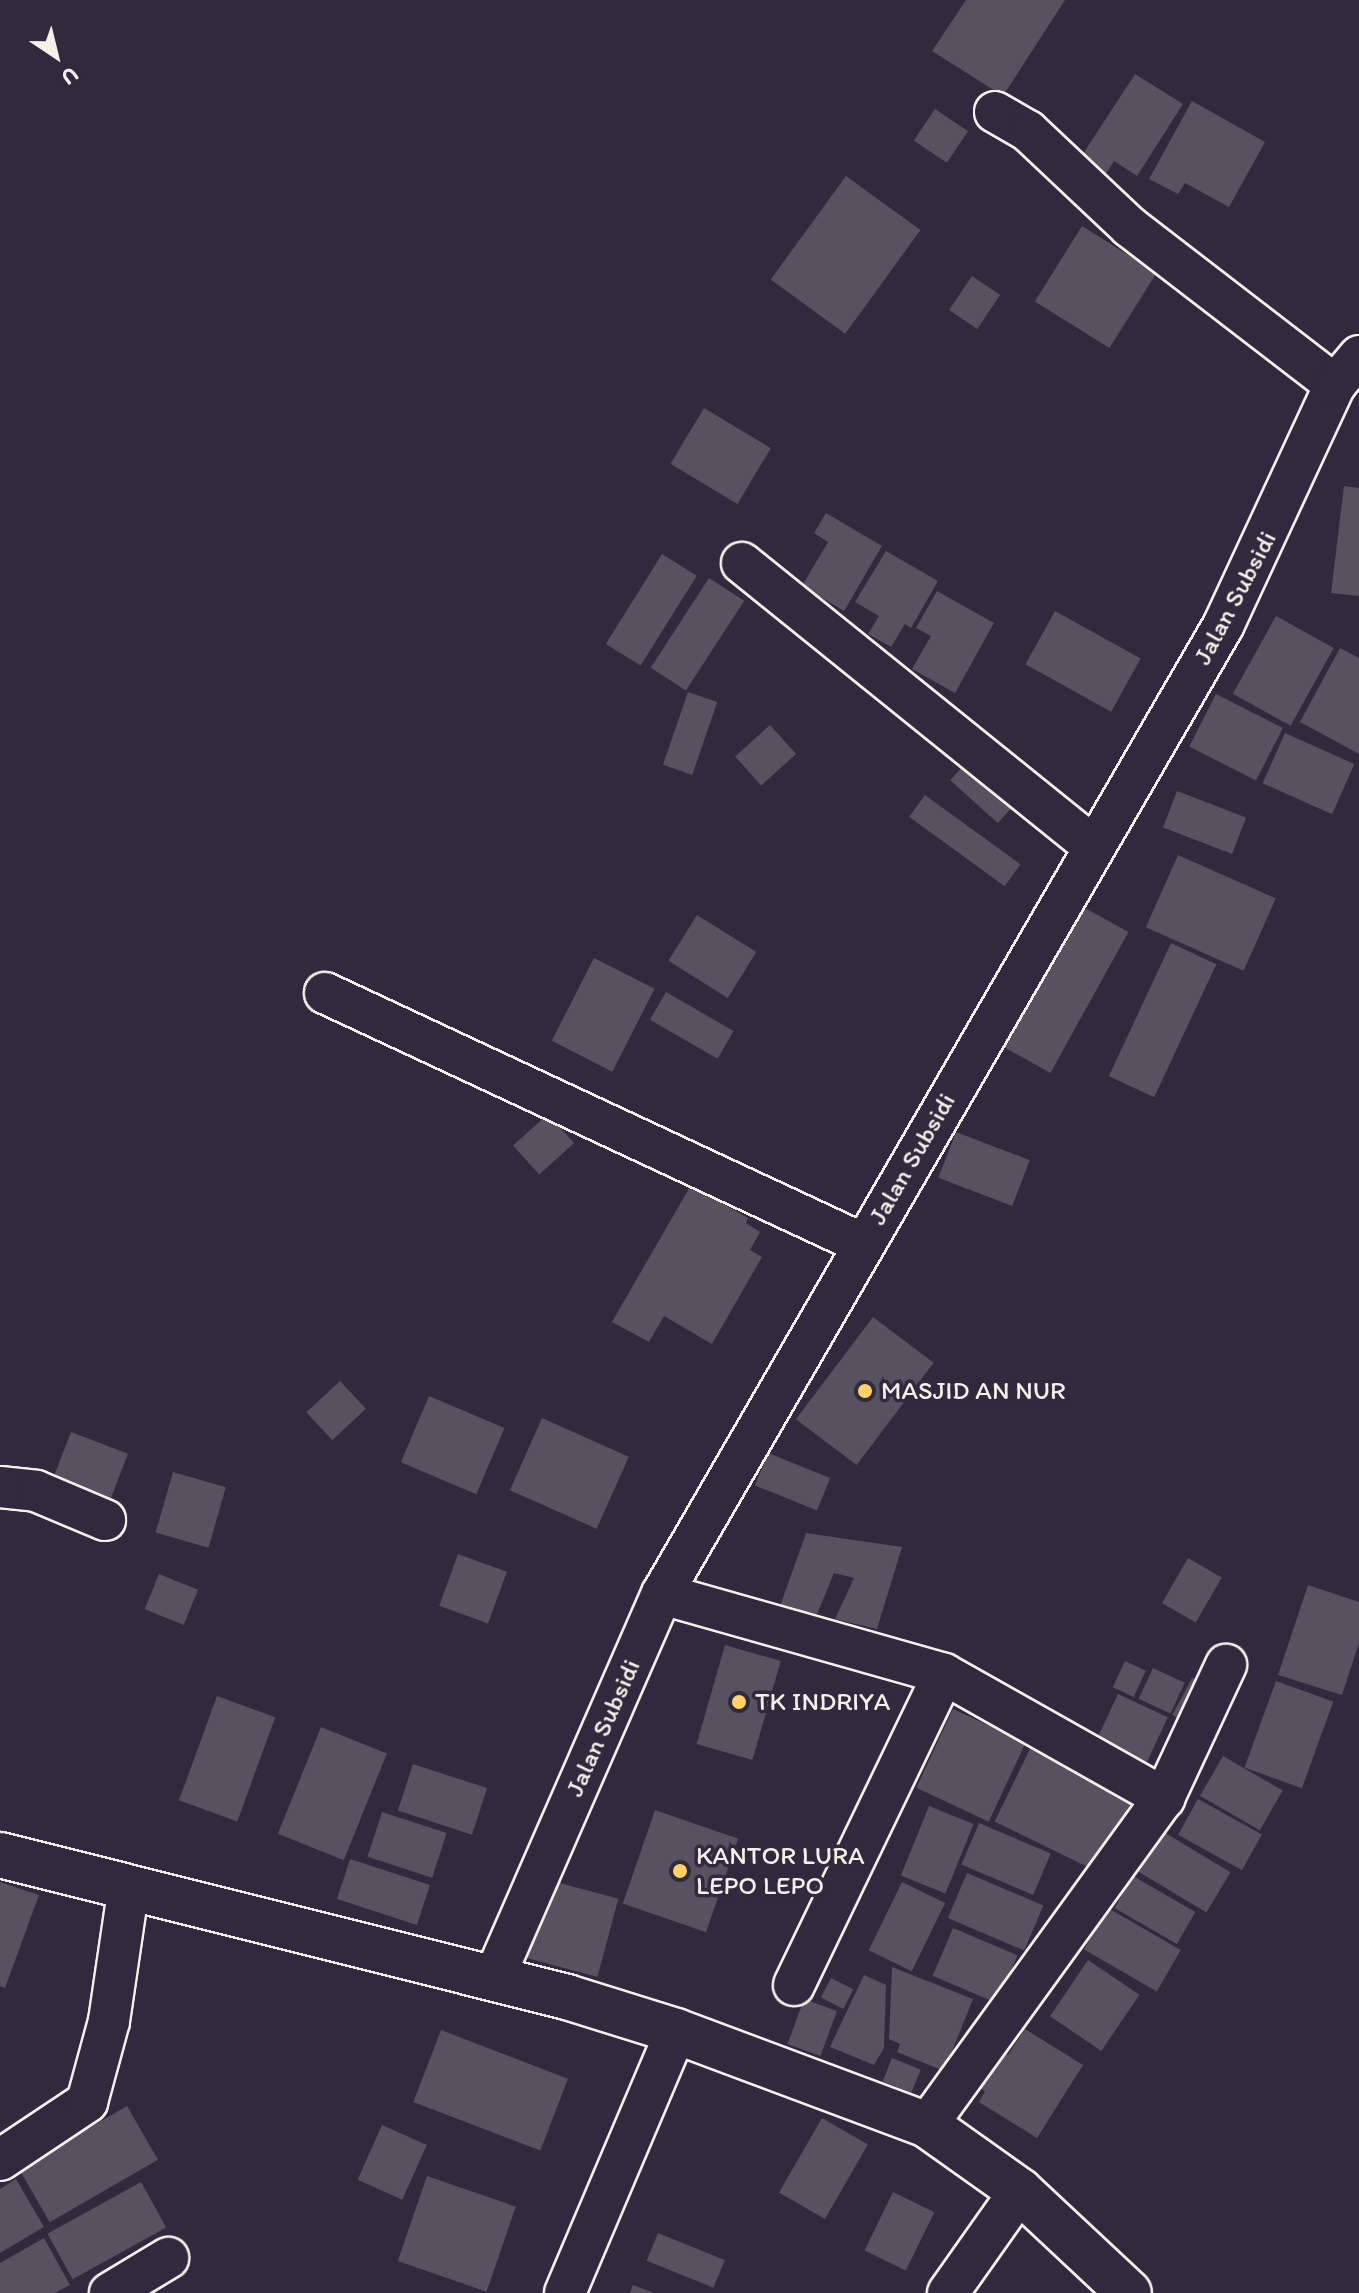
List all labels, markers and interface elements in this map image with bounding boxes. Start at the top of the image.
north arrow [16,16,96,96]
text: U [56,61,84,91]
street label: Jalan Subsidi [1187,526,1283,670]
street label: Jalan Subsidi [862,1088,962,1230]
place label: MASJID AN NUR [881,1375,1066,1407]
marker: MASJID AN NUR [856,1382,874,1400]
street label: Jalan Subsidi [559,1654,647,1802]
place label: TK INDRIYA [755,1686,890,1718]
marker: TK INDRIYA [730,1693,748,1711]
place label: KANTOR LURA LEPO LEPO [696,1840,864,1902]
marker: KANTOR LURA LEPO LEPO [671,1862,689,1880]

